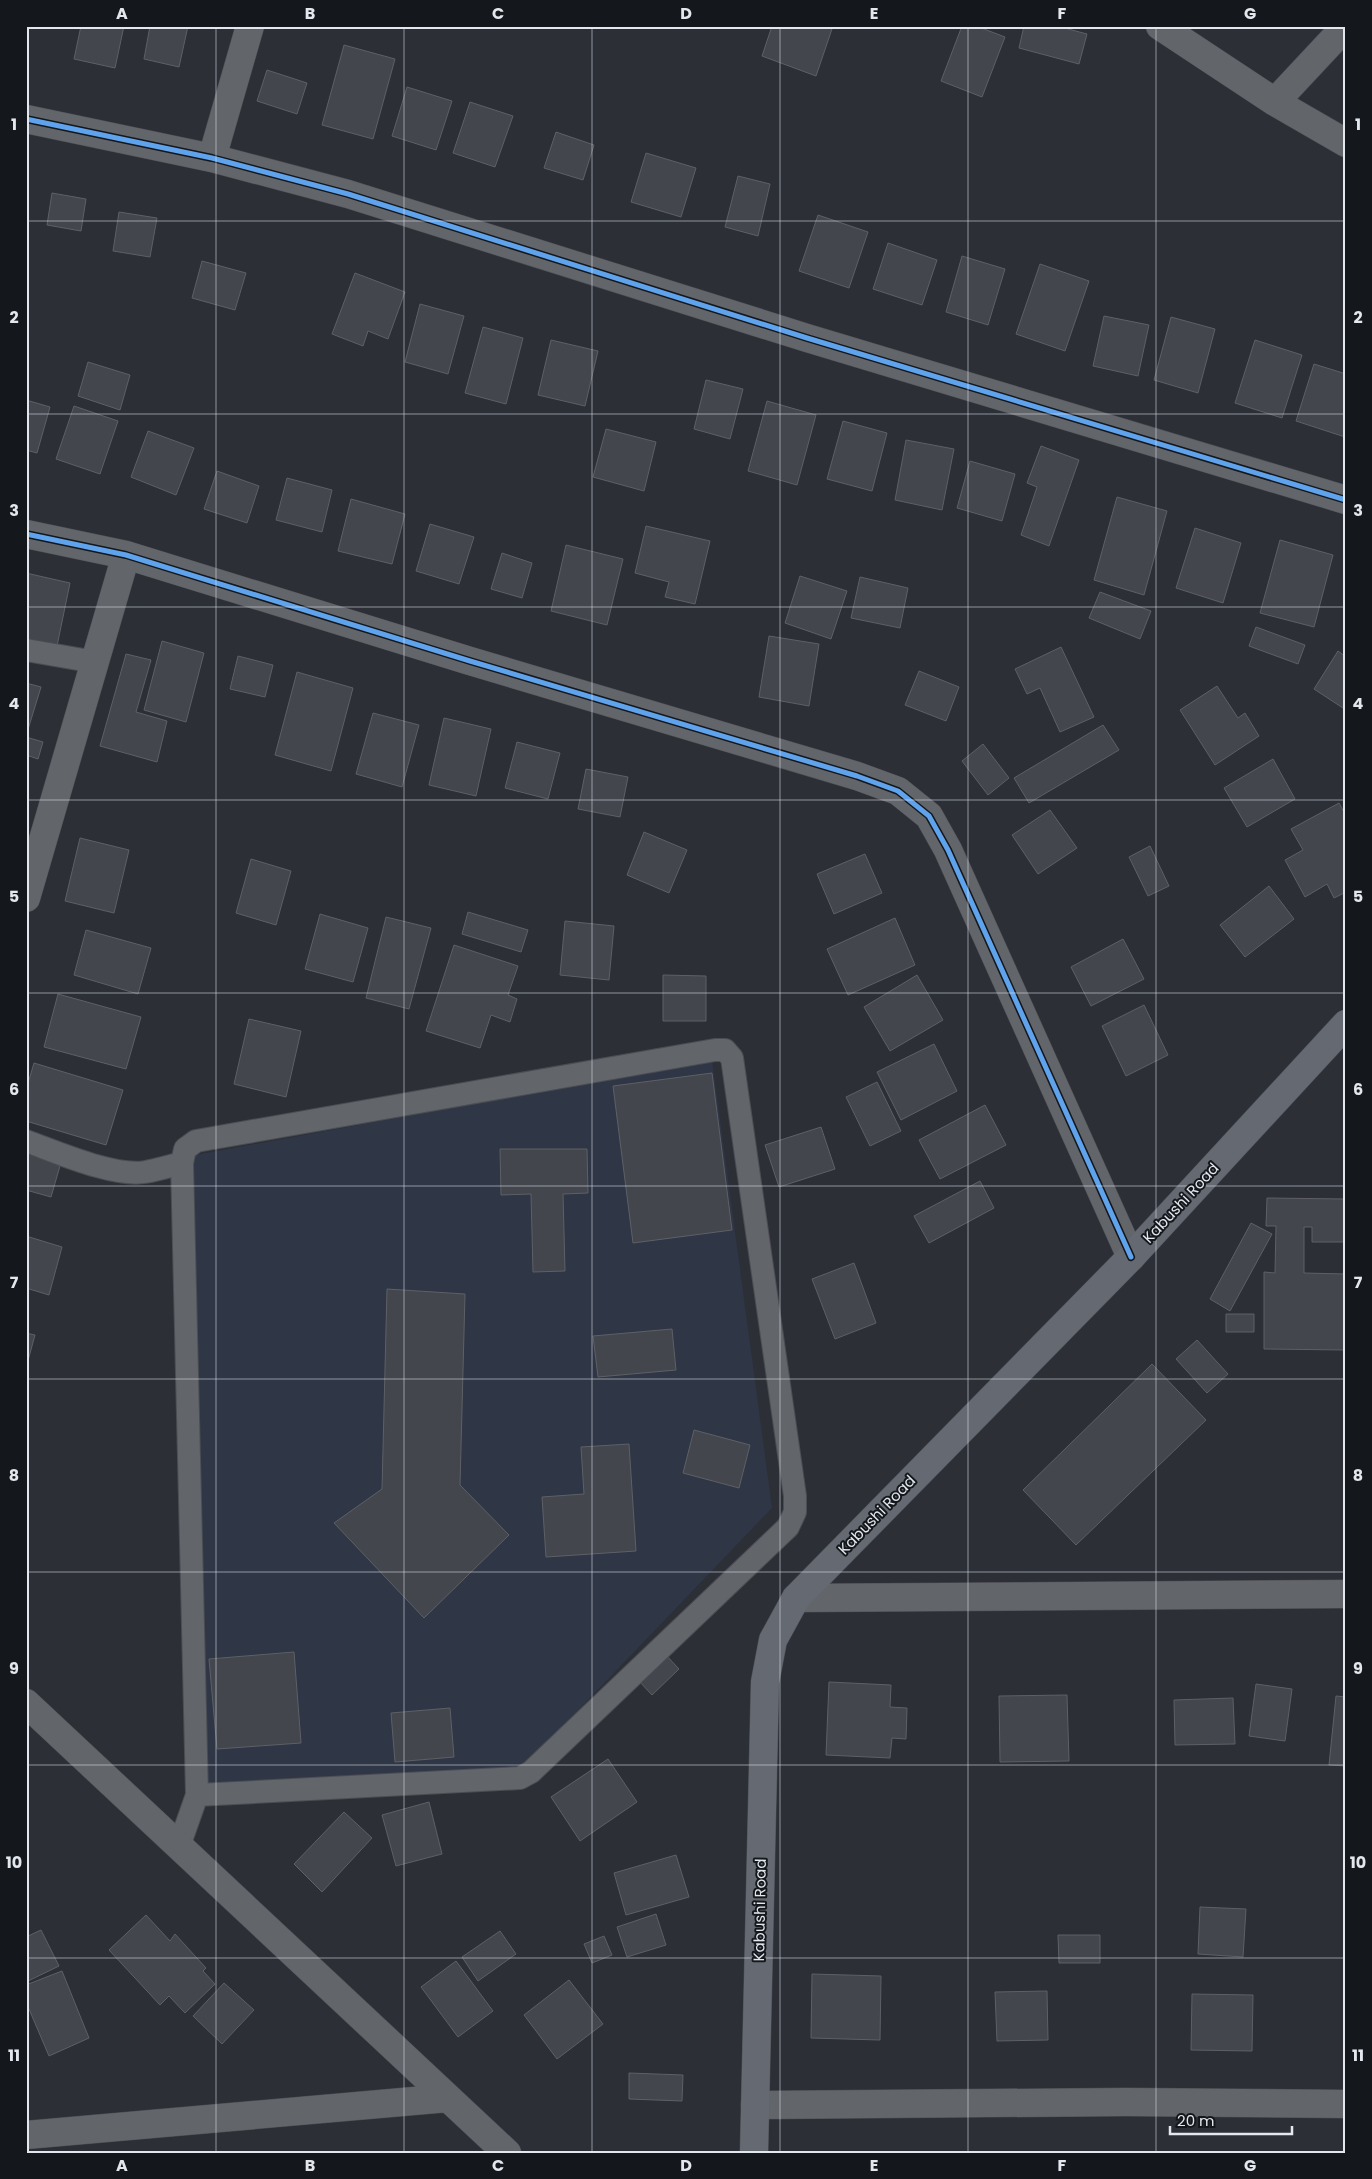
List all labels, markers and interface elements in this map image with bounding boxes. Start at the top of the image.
text: A [116,2,128,25]
text: B [305,2,315,25]
text: C [492,2,504,25]
text: D [680,2,692,25]
text: E [870,2,878,25]
text: F [1058,2,1067,25]
text: G [1244,2,1256,25]
text: 1 [11,113,17,136]
text: 1 [1355,113,1361,136]
text: 2 [9,306,19,329]
text: 2 [1353,306,1363,329]
text: 3 [9,499,19,522]
text: 3 [1353,499,1363,522]
text: 4 [9,692,20,715]
text: 4 [1353,692,1364,715]
text: 5 [9,885,19,908]
text: 5 [1353,885,1363,908]
text: 6 [9,1078,19,1101]
text: 6 [1353,1078,1363,1101]
street label: Kabushi Road [1138,1158,1223,1247]
text: 7 [10,1271,19,1294]
text: 7 [1354,1271,1363,1294]
text: 8 [9,1464,19,1487]
text: 8 [1353,1464,1363,1487]
street label: Kabushi Road [833,1470,920,1559]
text: 9 [9,1657,19,1680]
text: 9 [1353,1657,1363,1680]
text: 10 [6,1851,22,1874]
text: 10 [1350,1851,1366,1874]
street label: Kabushi Road [748,1858,771,1962]
text: 11 [8,2044,20,2067]
text: 11 [1352,2044,1364,2067]
scale bar [1170,2104,1292,2136]
text: 20 m [1177,2110,1215,2131]
text: A [116,2154,128,2177]
text: B [305,2154,315,2177]
text: C [492,2154,504,2177]
text: D [680,2154,692,2177]
text: E [870,2154,878,2177]
text: F [1058,2154,1067,2177]
text: G [1244,2154,1256,2177]

